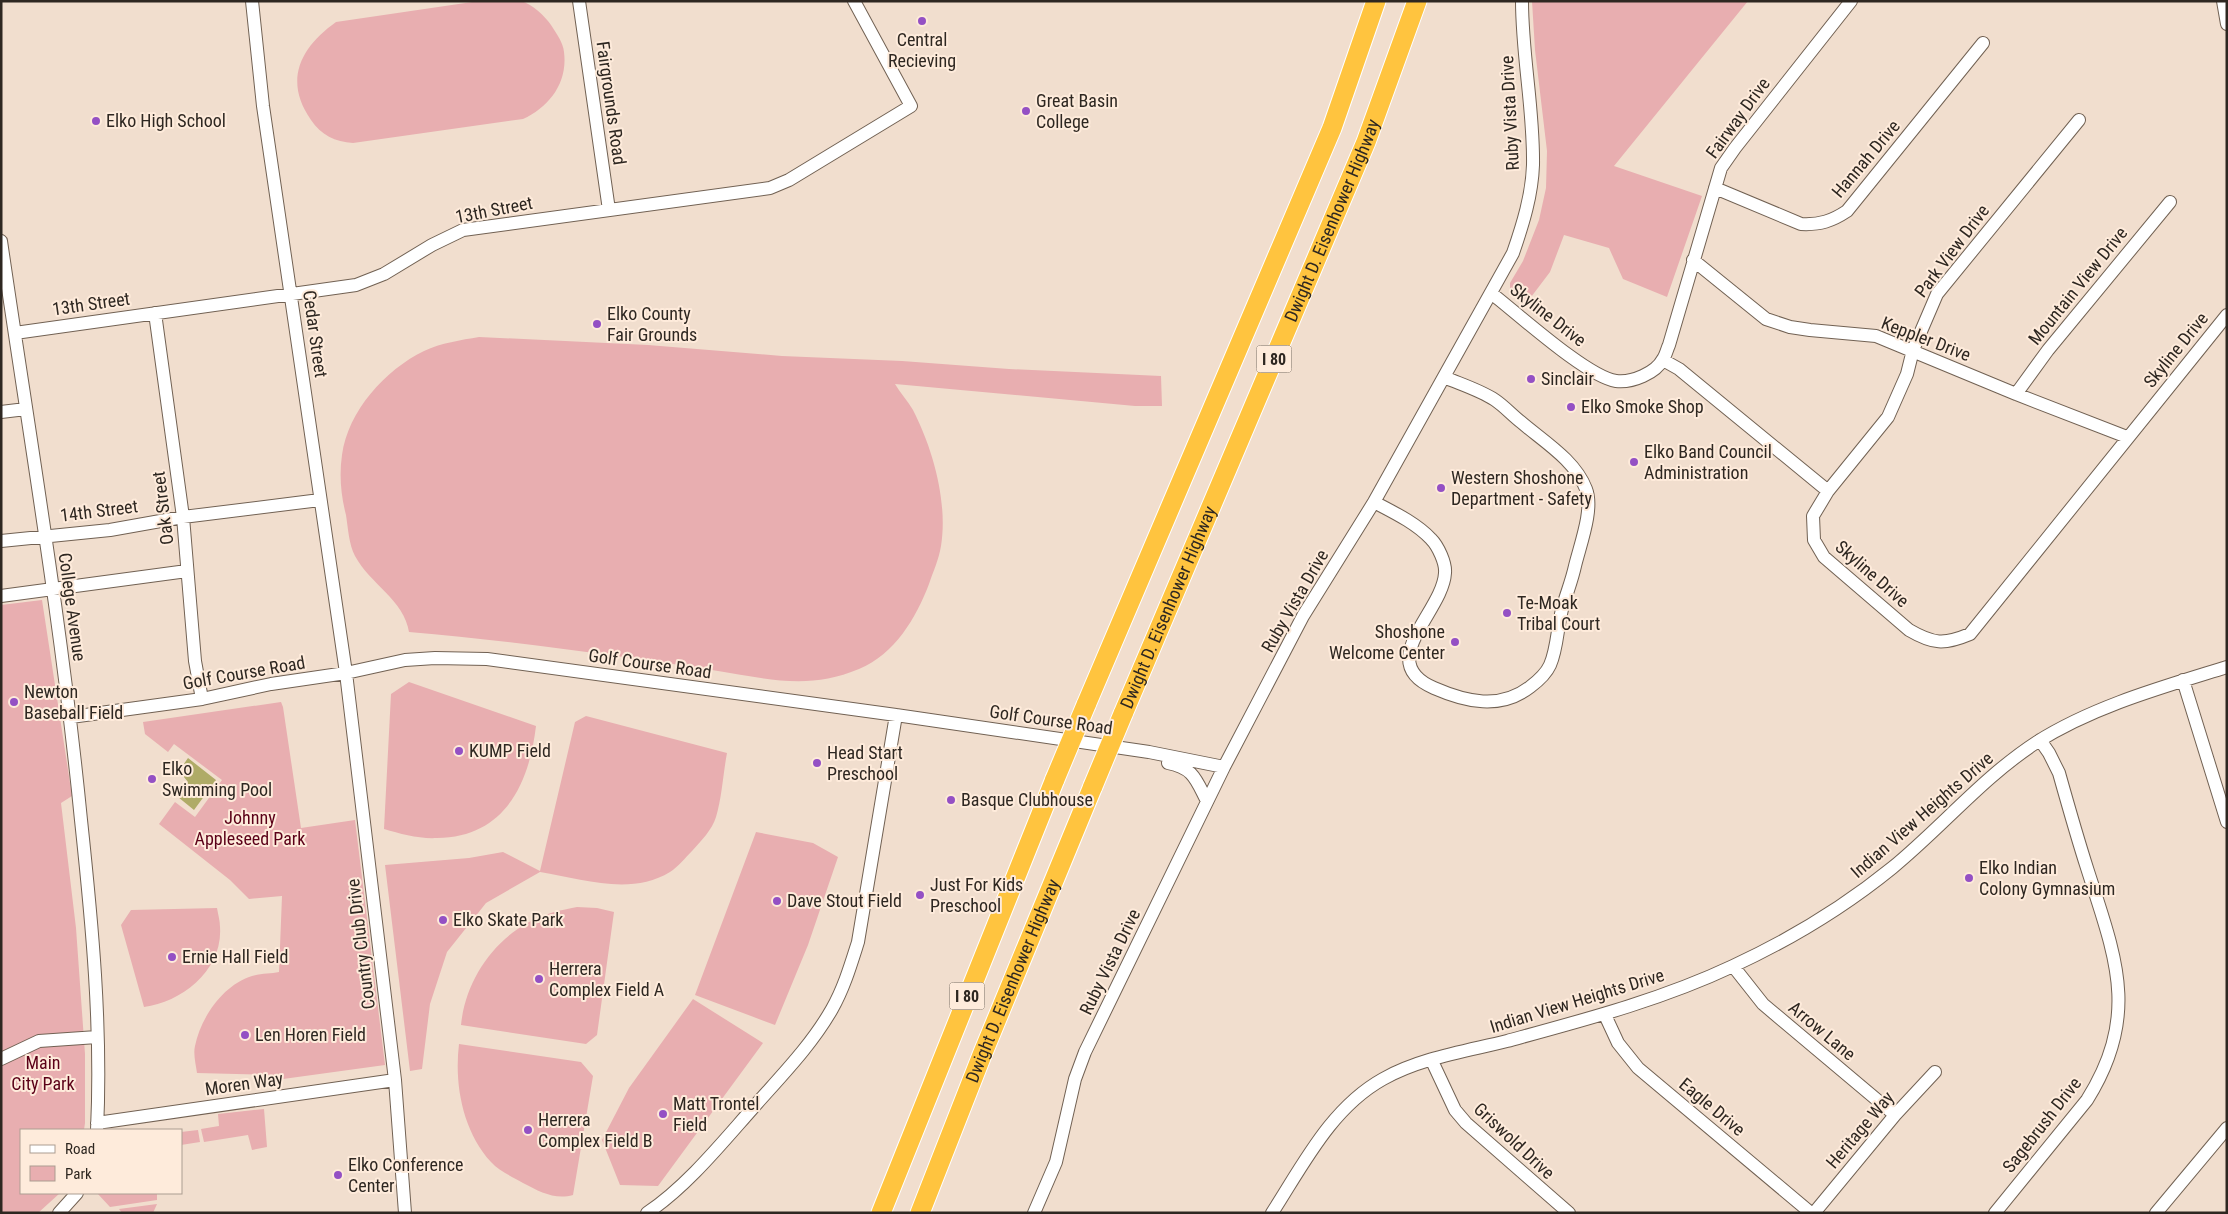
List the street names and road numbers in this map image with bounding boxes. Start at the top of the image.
street label: Fairgrounds Road [592,40,631,166]
street label: Ruby Vista Drive [1496,55,1523,171]
street label: Fairway Drive [1701,73,1774,162]
street label: Dwight D. Eisenhower Highway [1280,116,1384,325]
street label: Hannah Drive [1827,116,1904,202]
street label: 13th Street [454,192,534,227]
street label: Park View Drive [1910,200,1993,301]
street label: Mountain View Drive [2024,223,2132,349]
street label: Skyline Drive [1506,279,1590,351]
street label: 13th Street [51,288,131,319]
street label: Cedar Street [299,289,332,379]
street label: Skyline Drive [2139,308,2212,391]
street label: Keppler Drive [1879,312,1974,365]
road number: I 80 [1256,346,1292,372]
street label: Oak Street [148,470,177,546]
street label: 14th Street [59,495,139,526]
street label: Dwight D. Eisenhower Highway [1116,502,1220,711]
street label: Skyline Drive [1831,536,1913,611]
street label: Ruby Vista Drive [1257,546,1332,656]
street label: College Avenue [54,551,90,662]
street label: Golf Course Road [587,644,713,683]
street label: Golf Course Road [181,651,307,694]
street label: Golf Course Road [988,700,1114,739]
street label: Indian View Heights Drive [1846,747,1997,882]
street label: Dwight D. Eisenhower Highway [961,875,1064,1085]
street label: Country Club Drive [342,878,379,1010]
street label: Ruby Vista Drive [1075,905,1144,1018]
street label: Indian View Heights Drive [1487,964,1667,1037]
road number: I 80 [950,982,984,1009]
street label: Arrow Lane [1785,997,1860,1064]
street label: Moren Way [204,1068,285,1099]
street label: Eagle Drive [1675,1073,1749,1140]
street label: Sagebrush Drive [1998,1073,2085,1177]
street label: Heritage Way [1821,1087,1898,1172]
street label: Griswold Drive [1470,1098,1559,1183]

